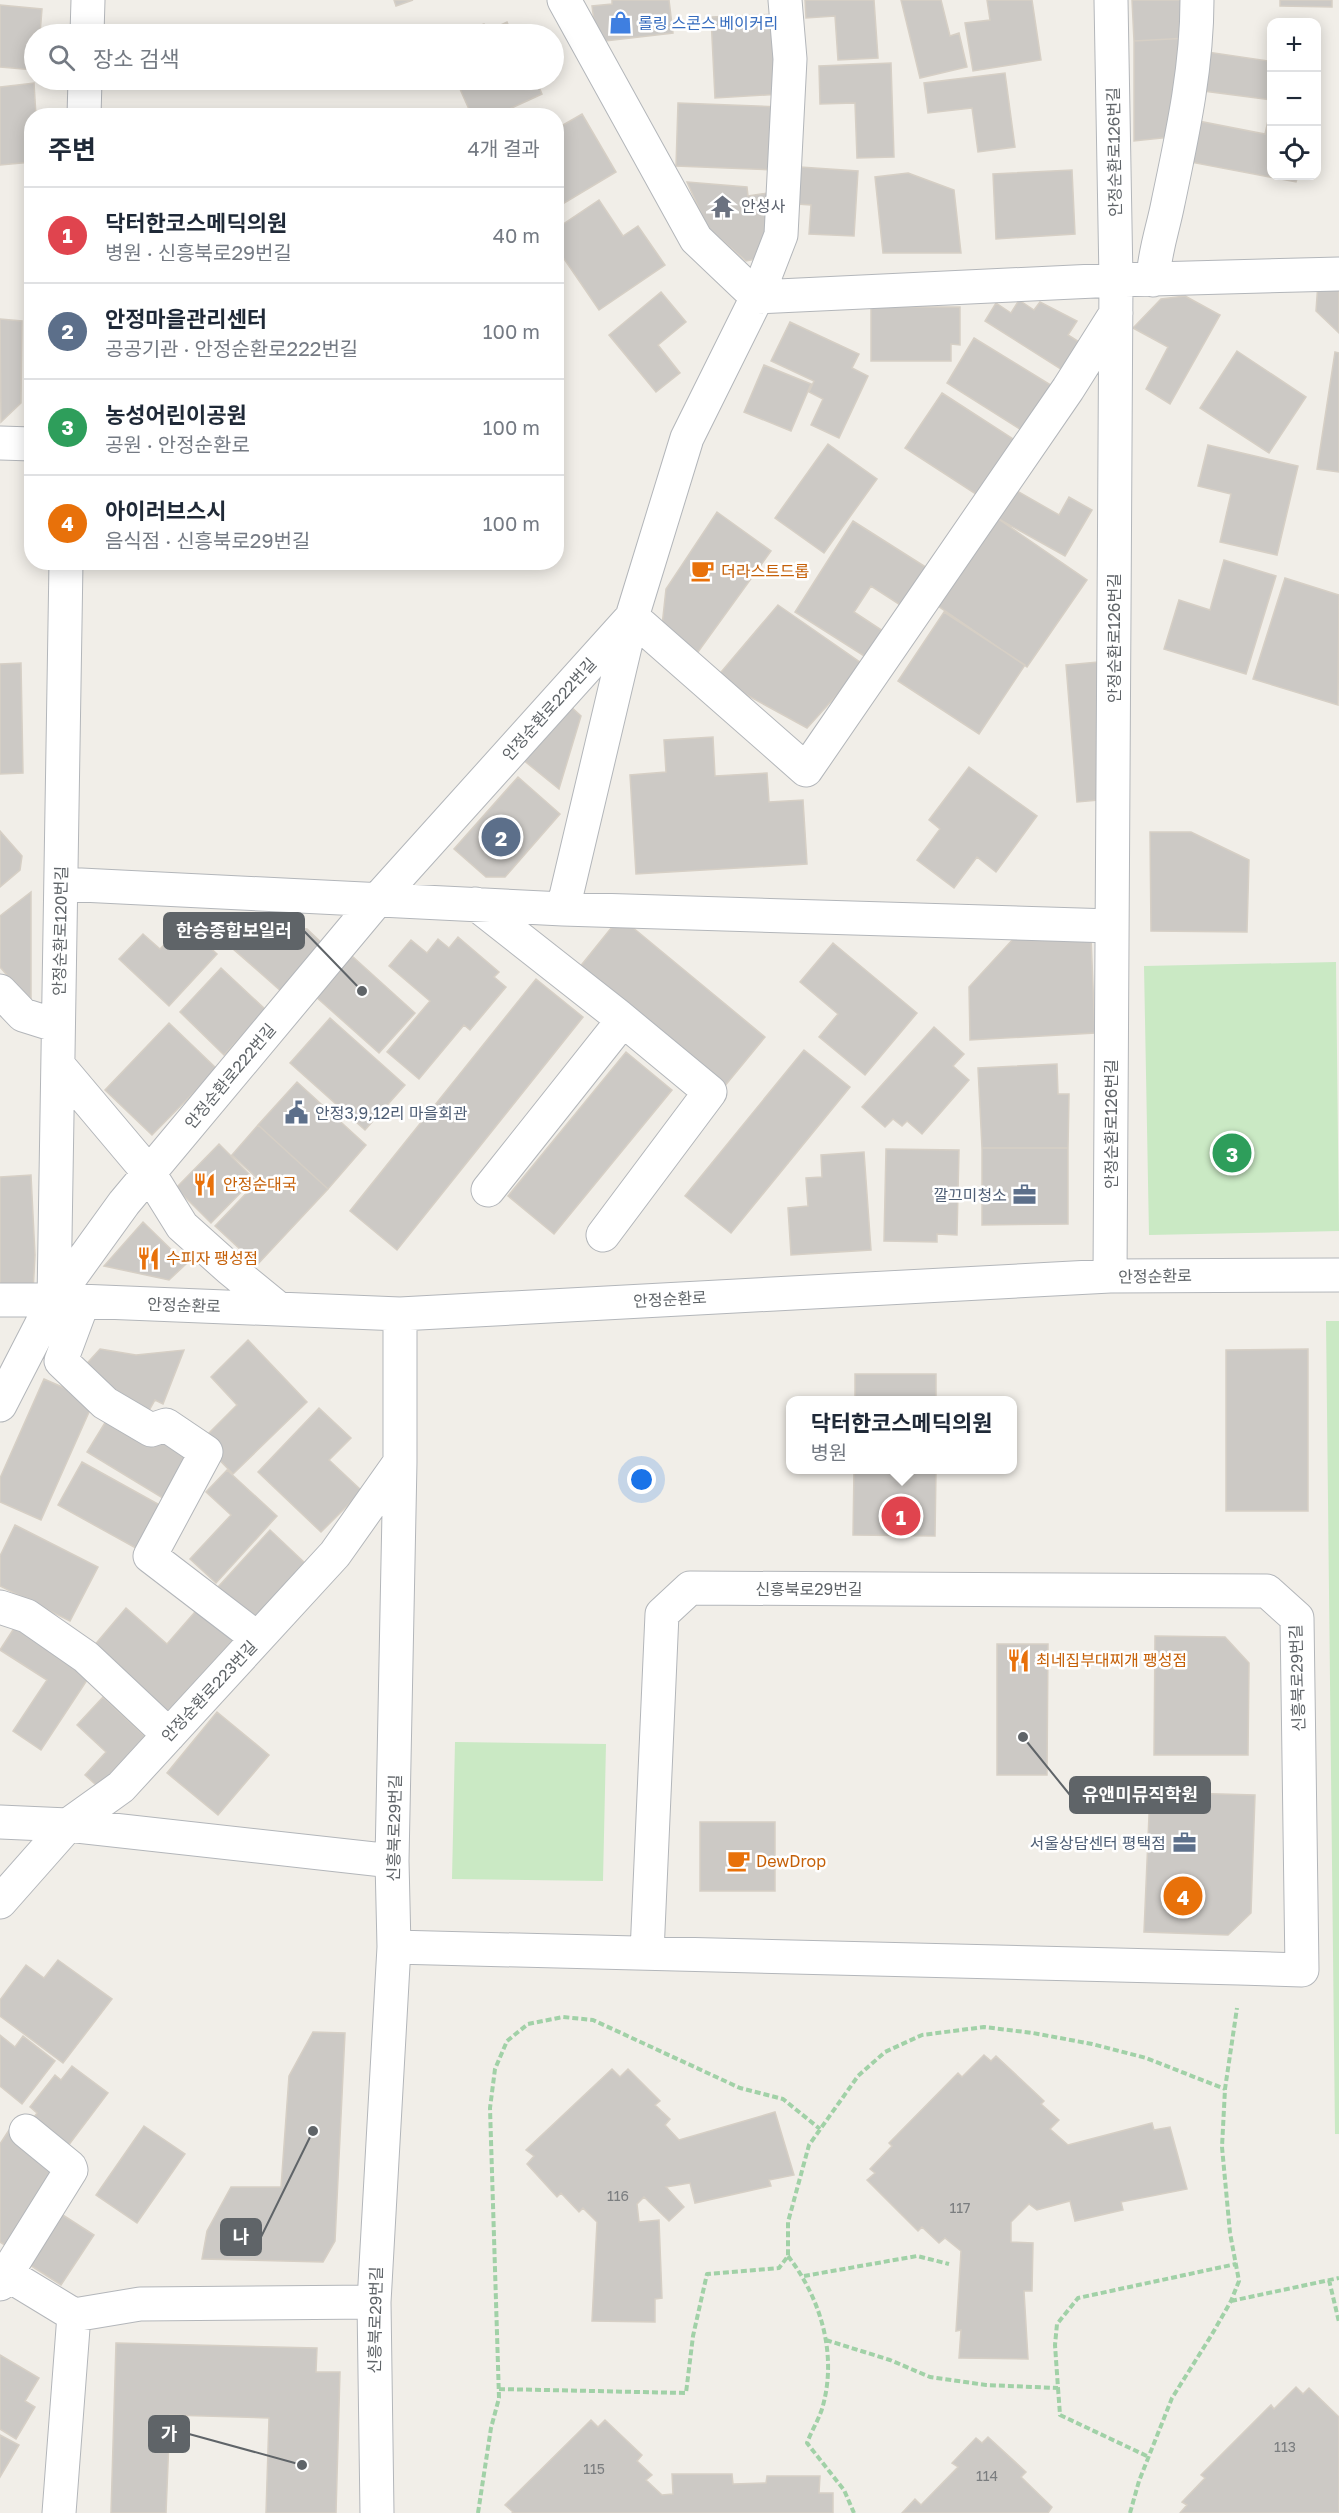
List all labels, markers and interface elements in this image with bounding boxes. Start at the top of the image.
shop icon: 롤링 스콘스 베이커리 [607,10,633,36]
place label: 롤링 스콘스 베이커리 [638,13,778,33]
map controls [1267,18,1321,180]
button: + [1267,18,1321,72]
search box [24,24,564,90]
icon: search [45,41,78,74]
text: 장소 검색 [93,45,179,72]
button: − [1267,72,1321,126]
street label: 안정순환로126번길 [1103,87,1125,217]
button: locate [1267,126,1321,180]
text: 주변 [48,134,96,165]
text: 4개 결과 [468,136,540,160]
temple icon: 안성사 [710,193,736,219]
place label: 안성사 [741,196,785,216]
text: 닥터한코스메딕의원 [105,209,287,236]
text: 1 [62,223,73,247]
text: 40 m [493,223,540,247]
text: 병원 · 신흥북로29번길 [105,240,292,264]
text: 안정마을관리센터 [105,305,267,332]
text: 2 [61,319,74,343]
text: 100 m [483,319,540,343]
text: 공공기관 · 안정순환로222번길 [105,336,358,360]
text: 농성어린이공원 [105,401,247,428]
text: 3 [61,415,74,439]
text: 100 m [483,415,540,439]
text: 공원 · 안정순환로 [105,432,250,456]
text: 아이러브스시 [105,497,226,524]
text: 4 [61,511,74,535]
text: 100 m [483,511,540,535]
text: 음식점 · 신흥북로29번길 [105,528,310,552]
cafe icon: 더라스트드롭 [690,558,716,584]
place label: 더라스트드롭 [721,561,809,581]
street label: 안정순환로126번길 [1104,573,1124,703]
street label: 안정순환로222번길 [498,654,600,764]
pin: 2 [482,814,520,860]
street label: 안정순환로120번길 [49,866,71,996]
callout: 한승종합보일러 [164,913,304,949]
text: 한승종합보일러 [176,919,292,941]
street label: 안정순환로222번길 [180,1019,280,1133]
street label: 안정순환로126번길 [1101,1059,1121,1189]
public building icon: 안정3,9,12리 마을회관 [284,1100,310,1126]
place label: 안정3,9,12리 마을회관 [315,1103,468,1123]
pin: 3 [1212,1130,1252,1176]
restaurant icon: 안정순대국 [192,1171,218,1197]
place label: 안정순대국 [223,1174,297,1194]
office icon: 깔끄미청소 [1012,1182,1038,1208]
place label: 깔끄미청소 [933,1185,1007,1205]
restaurant icon: 수피자 팽성점 [135,1245,161,1271]
place label: 수피자 팽성점 [166,1248,258,1268]
street label: 안정순환로 [1118,1265,1192,1287]
street label: 안정순환로 [633,1287,708,1311]
street label: 안정순환로 [147,1294,221,1316]
popup [786,1396,1017,1474]
text: 닥터한코스메딕의원 [810,1409,993,1436]
text: 병원 [810,1440,847,1464]
your location [627,1465,656,1494]
pin: 1 [882,1494,920,1538]
street label: 신흥북로29번길 [755,1579,863,1599]
street label: 신흥북로29번길 [1285,1624,1309,1732]
street label: 안정순환로223번길 [157,1636,261,1746]
restaurant icon: 최네집부대찌개 팽성점 [1005,1647,1031,1673]
place label: 최네집부대찌개 팽성점 [1036,1650,1187,1670]
street label: 신흥북로29번길 [383,1774,405,1882]
callout: 유앤미뮤직학원 [1070,1777,1210,1813]
text: 유앤미뮤직학원 [1082,1783,1198,1805]
office icon: 서울상담센터 평택점 [1171,1830,1197,1856]
place label: 서울상담센터 평택점 [1030,1833,1166,1853]
cafe icon: DewDrop [725,1848,751,1874]
place label: DewDrop [756,1851,826,1871]
pin: 4 [1164,1874,1202,1918]
house number: 116 [607,2187,629,2204]
house number: 117 [950,2199,971,2216]
callout: 나 [221,2219,261,2255]
text: 나 [233,2225,249,2247]
street label: 신흥북로29번길 [364,2266,386,2374]
callout: 가 [149,2416,189,2452]
text: 가 [161,2422,178,2444]
house number: 113 [1274,2438,1296,2455]
house number: 115 [583,2460,605,2477]
house number: 114 [976,2467,998,2484]

